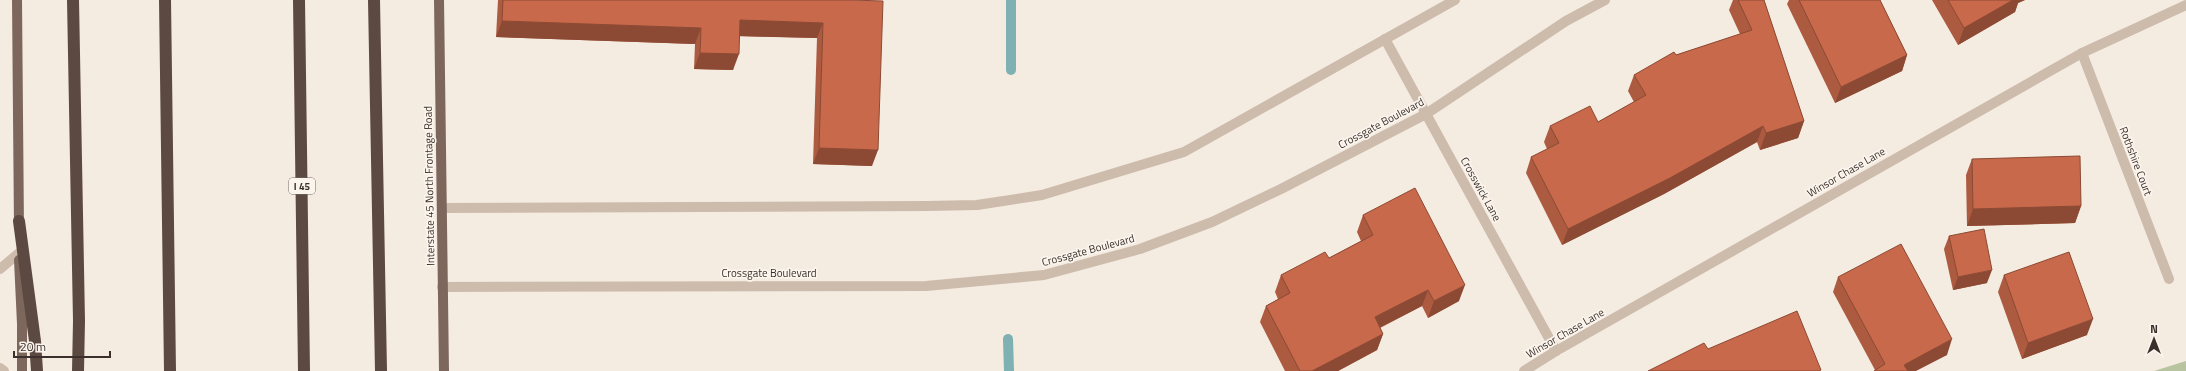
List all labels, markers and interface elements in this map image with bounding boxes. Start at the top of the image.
street label: Crossgate Boulevard [1335,93,1427,152]
street label: Interstate 45 North Frontage Road [420,106,438,266]
street label: Rothshire Court [2116,124,2157,198]
street label: Winsor Chase Lane [1804,143,1888,201]
street label: Crosswick Lane [1457,154,1505,224]
road number: I 45 [289,178,315,194]
street label: Crossgate Boulevard [1040,230,1136,270]
street label: Crossgate Boulevard [721,265,817,281]
street label: Winsor Chase Lane [1523,304,1607,362]
north arrow [2134,319,2174,359]
text: N [2150,321,2158,337]
scale bar [14,333,110,359]
text: 20 m [20,337,46,356]

